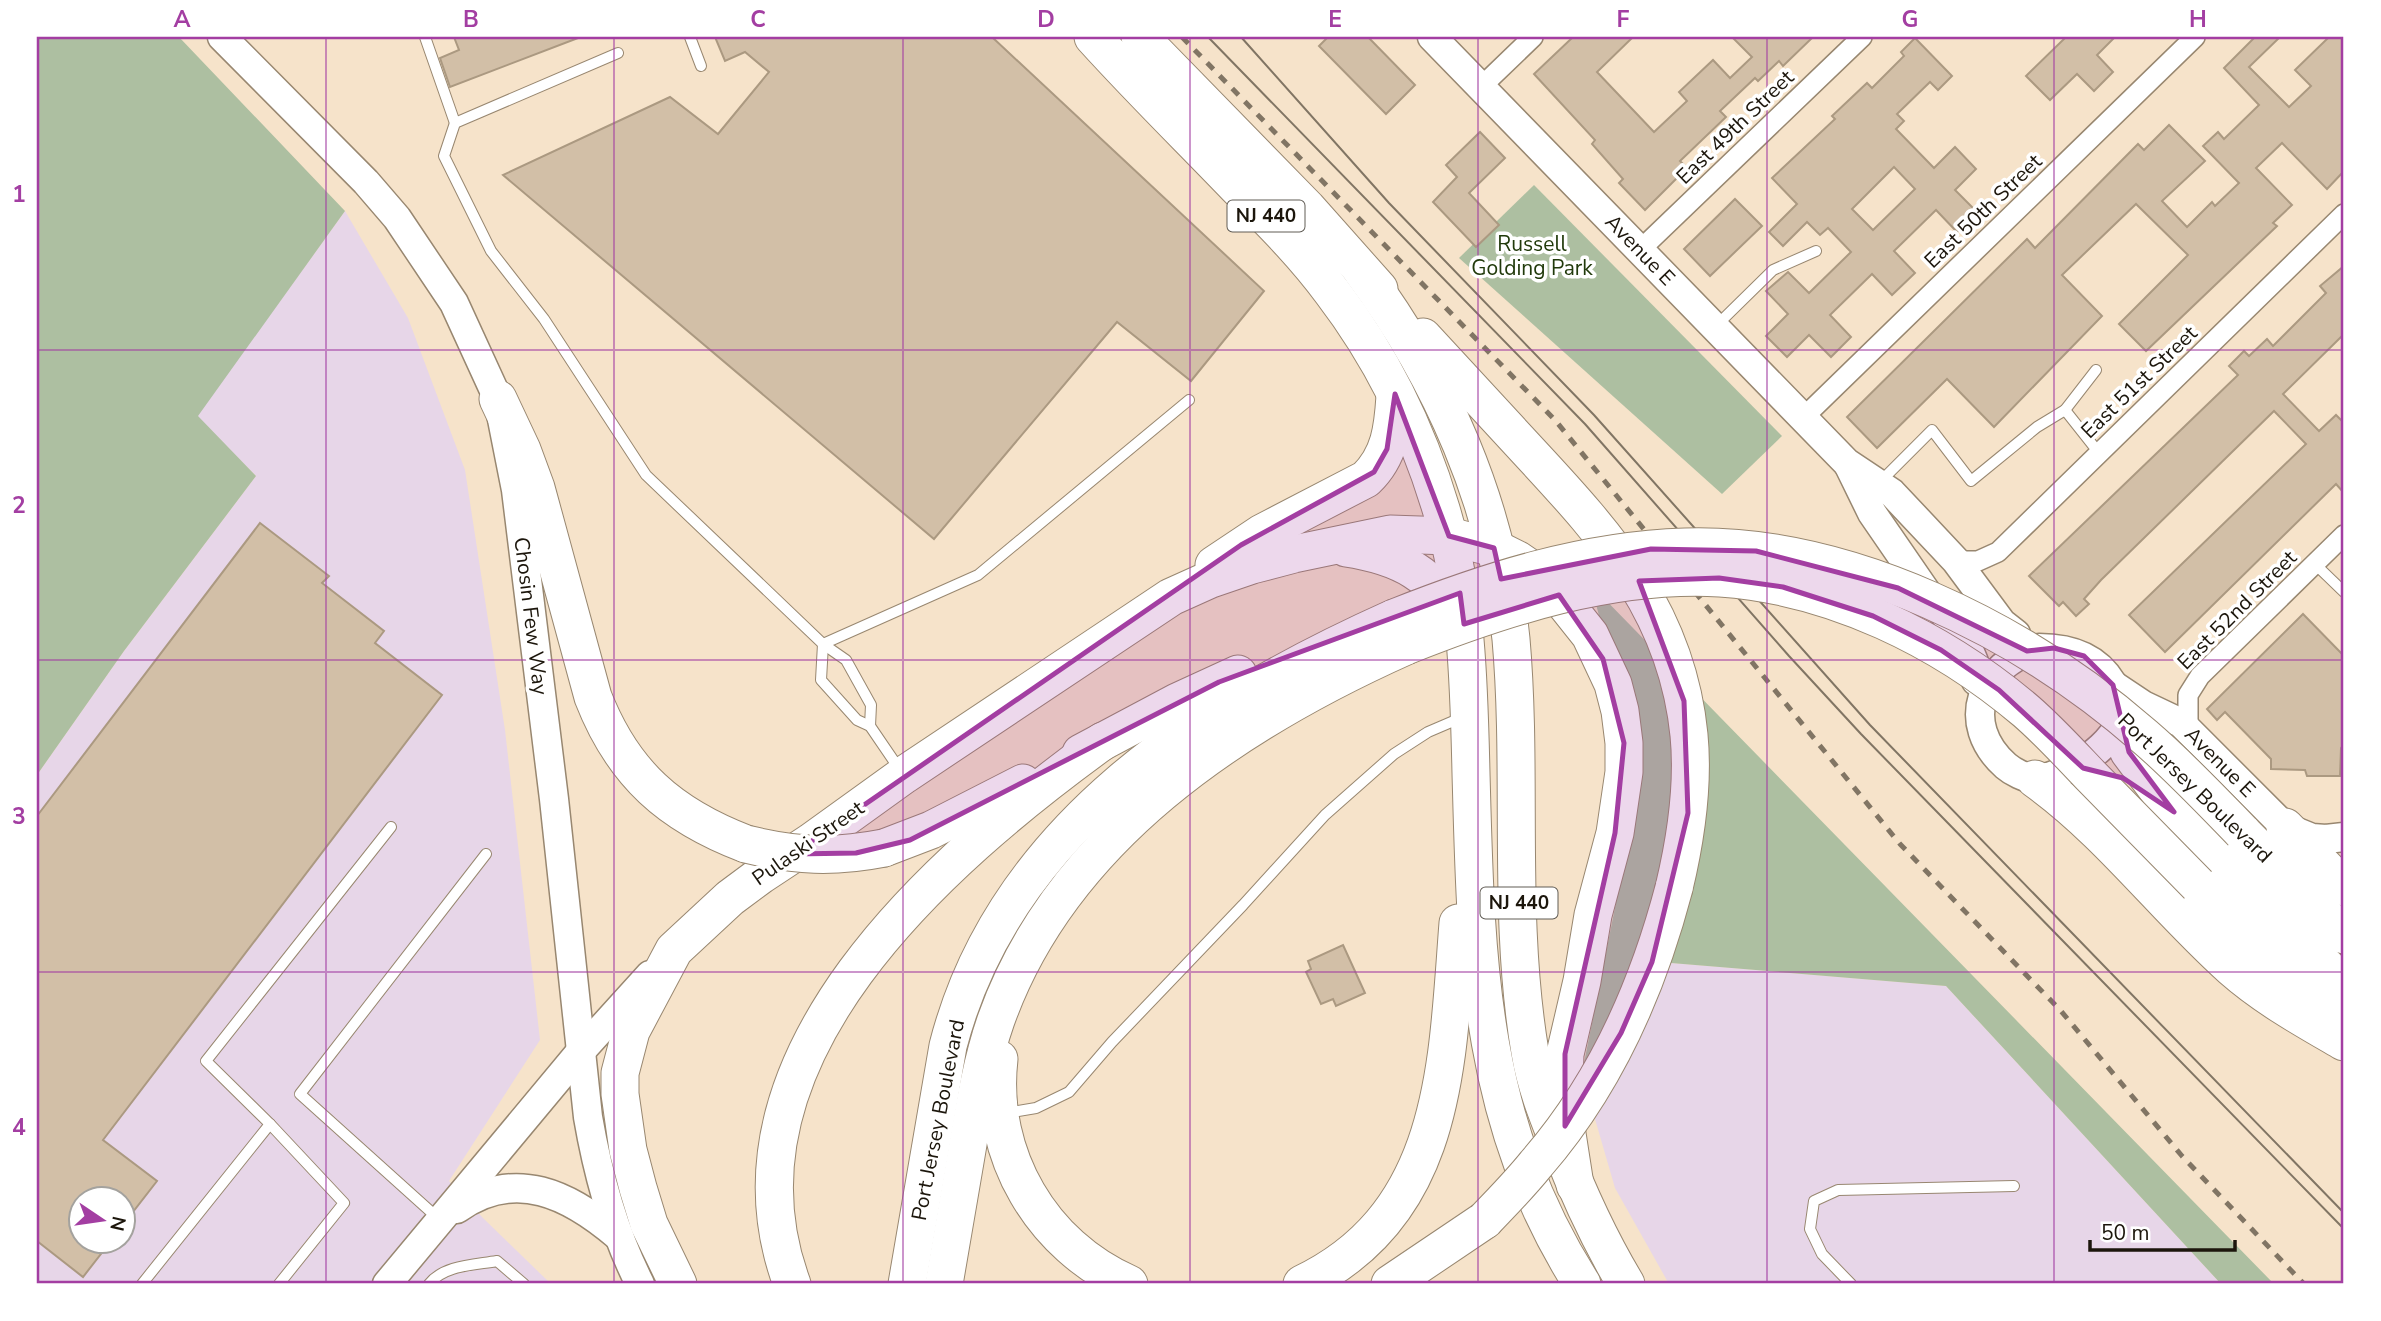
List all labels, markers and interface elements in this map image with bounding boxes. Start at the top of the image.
text: A [173,4,191,35]
text: B [463,4,479,35]
text: C [750,4,766,35]
text: D [1037,4,1055,35]
text: E [1328,4,1342,35]
text: F [1617,4,1630,35]
text: G [1902,4,1918,35]
text: H [2189,4,2207,35]
street label: East 49th Street [1670,63,1800,190]
street label: East 50th Street [1918,147,2048,274]
text: 1 [12,179,26,210]
road number: NJ 440 [1228,200,1304,232]
street label: Avenue E [1599,208,1681,292]
park label: Russell Golding Park [1471,230,1593,282]
street label: East 51st Street [2075,319,2204,445]
text: 2 [12,490,26,521]
street label: Chosin Few Way [507,535,555,697]
street label: East 52nd Street [2171,544,2303,676]
street label: Port Jersey Boulevard [2112,707,2278,869]
street label: Avenue E [2179,721,2261,803]
street label: Pulaski Street [747,794,870,892]
text: 3 [12,801,26,832]
road number: NJ 440 [1480,888,1558,918]
street label: Port Jersey Boulevard [905,1017,971,1223]
text: 4 [12,1112,26,1143]
north arrow [66,1184,136,1254]
scale bar [2090,1209,2236,1253]
text: N [103,1214,132,1233]
text: 50 m [2101,1219,2150,1247]

